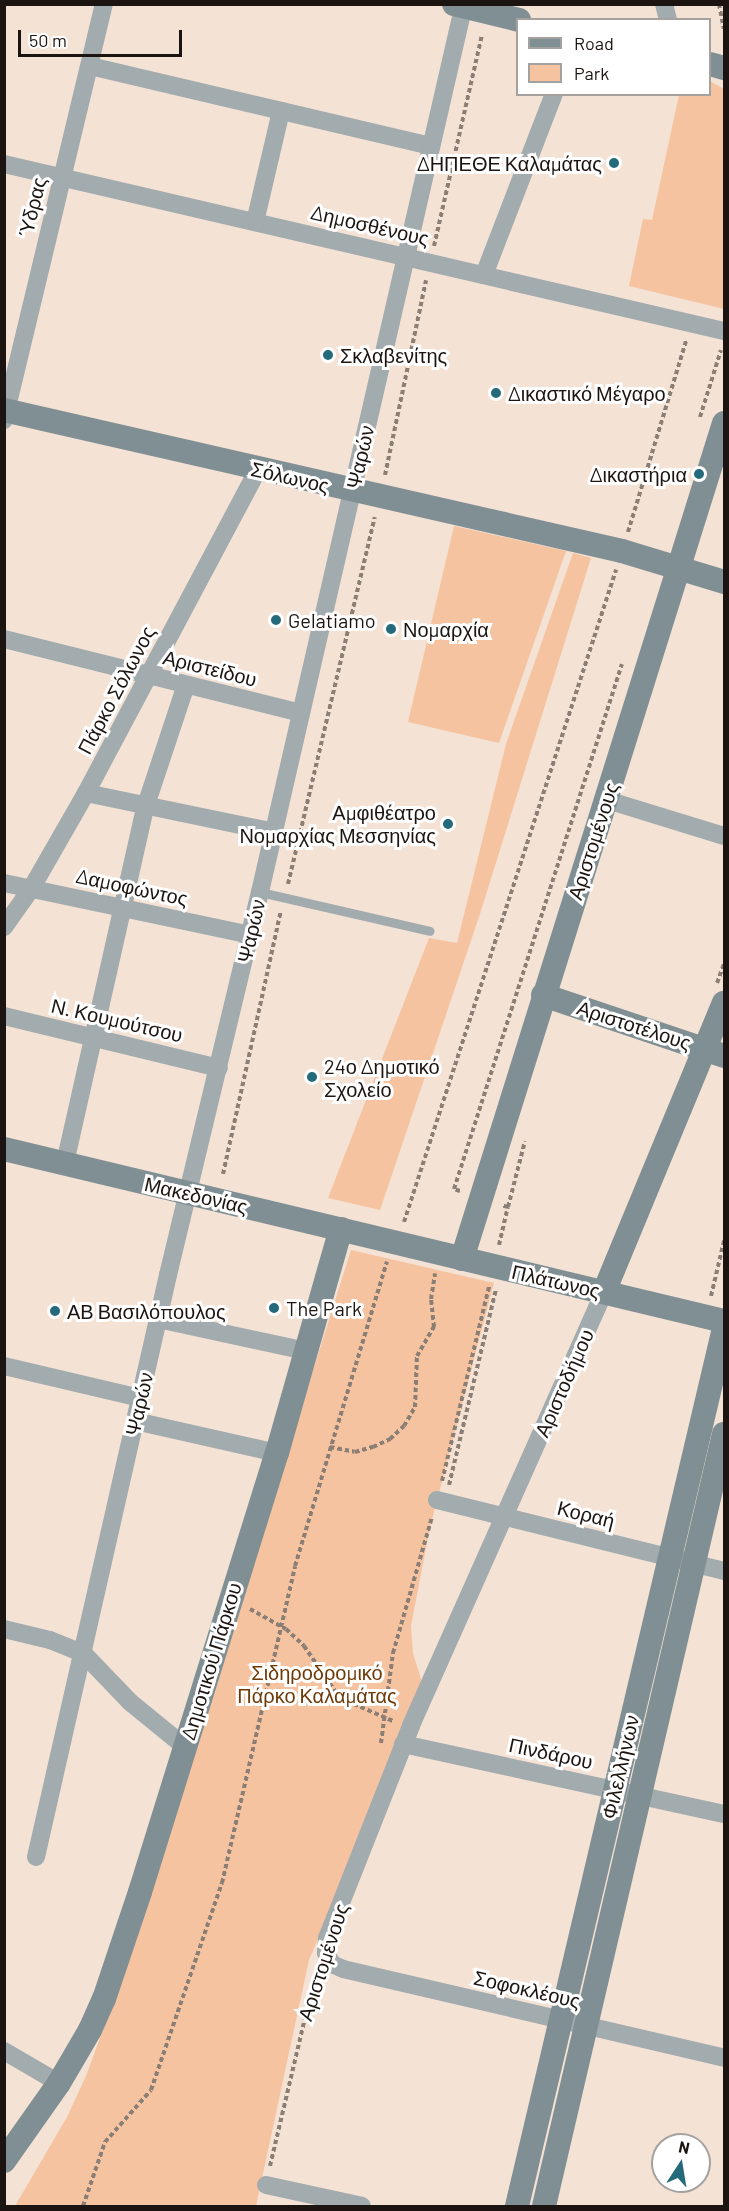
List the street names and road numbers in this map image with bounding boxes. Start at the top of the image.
street label: Ύδρας [13,175,51,239]
street label: Δημοσθένους [309,200,431,250]
street label: Ψαρών [341,423,379,491]
street label: Σόλωνος [249,456,331,498]
street label: Πάρκο Σόλωνος [72,622,160,758]
street label: Αριστείδου [161,645,259,691]
street label: Αριστομένους [563,779,623,903]
street label: Δαμοφώντος [74,863,190,911]
street label: Ψαρών [232,897,270,965]
street label: Ν. Κουμούτσου [49,993,185,1047]
street label: Αριστοτέλους [574,995,694,1055]
street label: Μακεδονίας [142,1171,250,1219]
street label: Πλάτωνος [510,1259,602,1303]
street label: Αριστοδήμου [530,1325,598,1441]
street label: Ψαρών [120,1370,158,1438]
street label: Κοραή [555,1495,617,1533]
street label: Δημοτικού Πάρκου [176,1580,246,1742]
street label: Φιλελλήνων [596,1713,644,1821]
street label: Πινδάρου [507,1732,595,1774]
street label: Αριστομένους [293,1900,353,2024]
street label: Σοφοκλέους [472,1965,582,2013]

